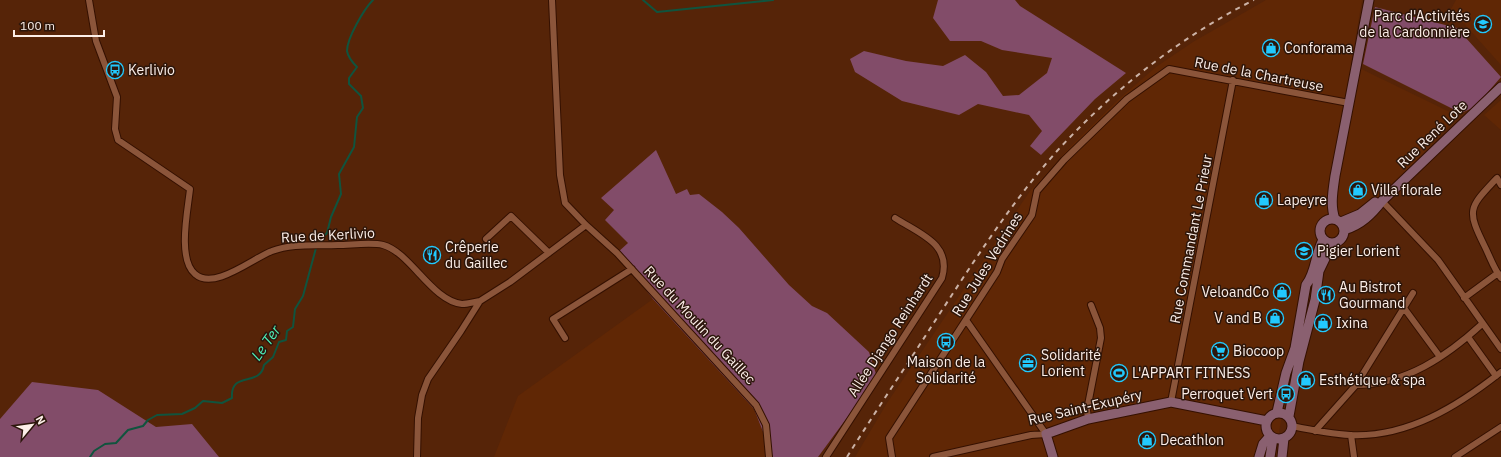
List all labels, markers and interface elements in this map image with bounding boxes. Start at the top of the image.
place label: Parc d'Activités de la Cardonnière [1359,7,1470,41]
scale bar [14,12,104,38]
school or university icon: Parc d'Activités de la Cardonnière [1473,14,1493,34]
text: 100 m [20,18,55,33]
shop icon: Conforama [1261,38,1281,58]
place label: Conforama [1284,39,1354,57]
street label: Rue de la Chartreuse [1193,53,1325,95]
bus stop icon: Kerlivio [105,60,125,80]
place label: Kerlivio [128,61,175,79]
street label: Rue René Lote [1393,96,1471,172]
street label: Rue Commandant Le Prieur [1166,153,1216,325]
shop icon: Villa florale [1348,180,1368,200]
place label: Villa florale [1371,181,1442,199]
shop icon: Lapeyre [1254,190,1274,210]
place label: Lapeyre [1277,191,1327,209]
street label: Rue Jules Vedrines [948,208,1026,319]
street label: Rue de Kerlivio [281,224,376,246]
place label: Crêperie du Gaillec [445,238,507,272]
school or university icon: Pigier Lorient [1294,241,1314,261]
place label: Pigier Lorient [1317,242,1400,260]
restaurant icon: Crêperie du Gaillec [422,245,442,265]
street label: Rue du Moulin du Gaillec [640,262,760,388]
street label: Allée Django Reinhardt [843,270,937,400]
place label: Au Bistrot Gourmand [1339,278,1405,312]
shop icon: VeloandCo [1272,282,1292,302]
place label: VeloandCo [1201,283,1269,301]
restaurant icon: Au Bistrot Gourmand [1316,285,1336,305]
shop icon: V and B [1265,308,1285,328]
place label: V and B [1214,309,1262,327]
shop icon: Ixina [1313,313,1333,333]
place label: Ixina [1336,314,1368,332]
water label: Le Ter [247,321,285,364]
bus stop icon: Maison de la Solidarité [936,332,956,352]
supermarket icon: Biocoop [1210,341,1230,361]
place label: Biocoop [1233,342,1284,360]
place label: Solidarité Lorient [1041,346,1101,380]
place label: Maison de la Solidarité [907,353,986,387]
office icon: Solidarité Lorient [1018,353,1038,373]
sports icon: L'APPART FITNESS [1109,363,1129,383]
place label: L'APPART FITNESS [1132,364,1250,382]
shop icon: Esthétique & spa [1296,370,1316,390]
place label: Esthétique & spa [1319,371,1426,389]
bus stop icon: Perroquet Vert [1276,384,1296,404]
street label: Rue Saint-Exupéry [1026,385,1144,429]
place label: Perroquet Vert [1181,385,1273,403]
north arrow [12,405,52,445]
text: N [33,413,49,427]
shop icon: Decathlon [1137,430,1157,450]
place label: Decathlon [1160,431,1224,449]

